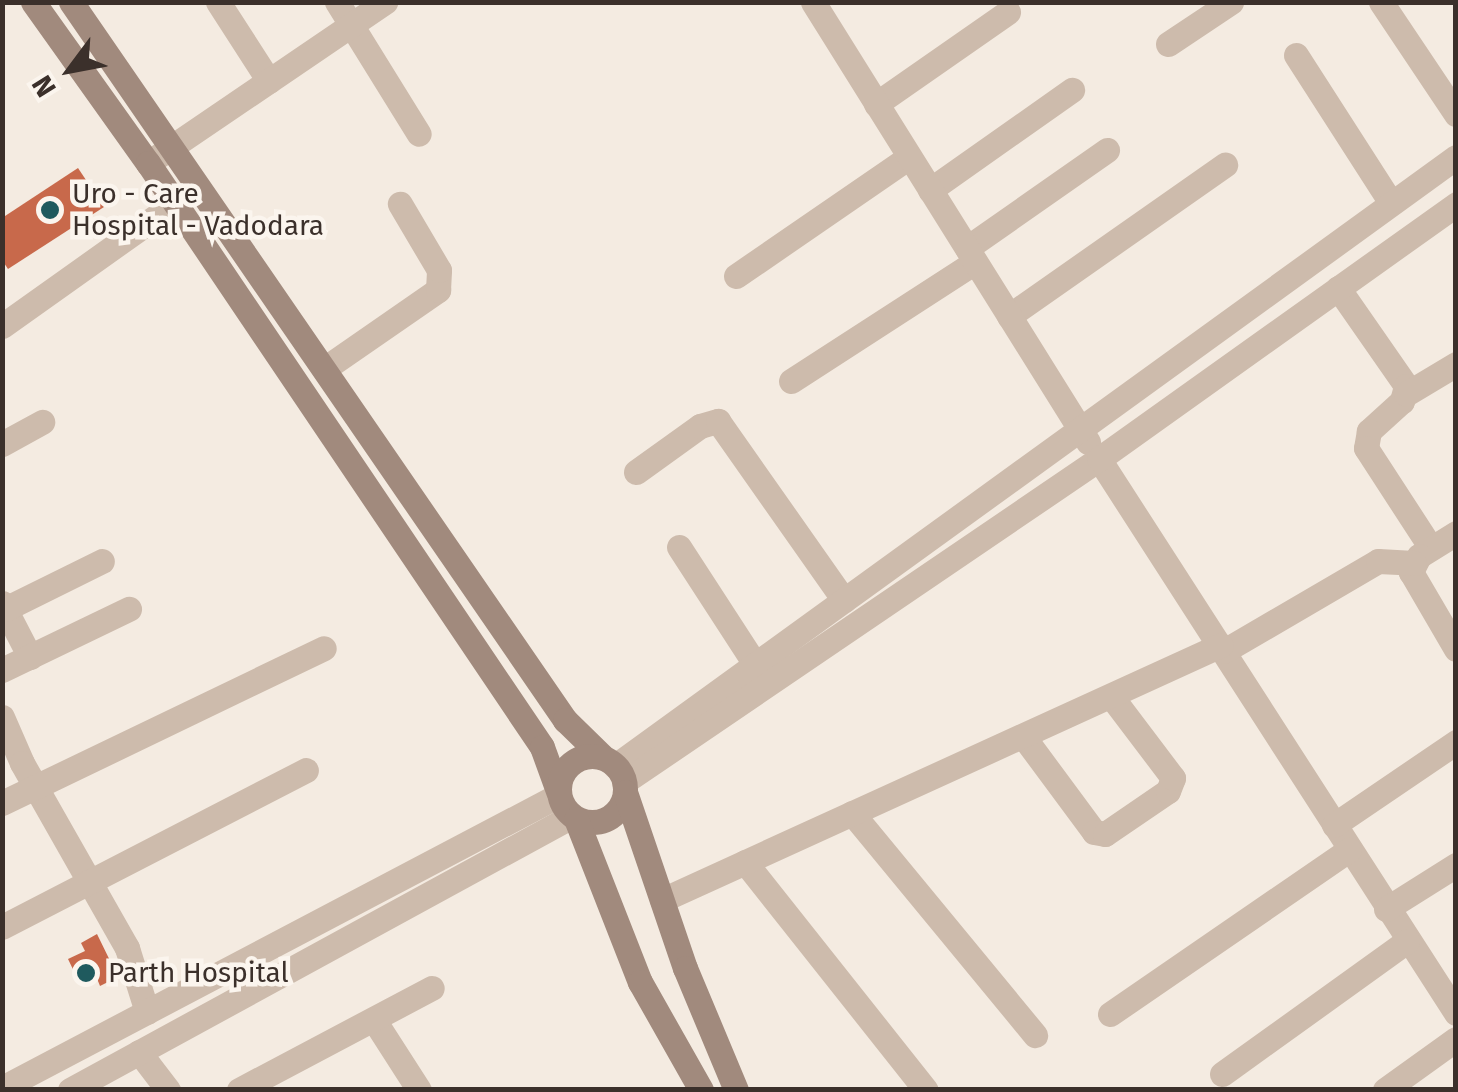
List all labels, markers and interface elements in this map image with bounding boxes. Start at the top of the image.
north arrow [20,20,120,120]
text: N [25,70,63,103]
place label: Uro - Care Hospital - Vadodara [72,177,324,243]
marker: Uro - Care Hospital - Vadodara [37,197,63,223]
place label: Parth Hospital [108,956,289,990]
marker: Parth Hospital [73,960,99,986]

